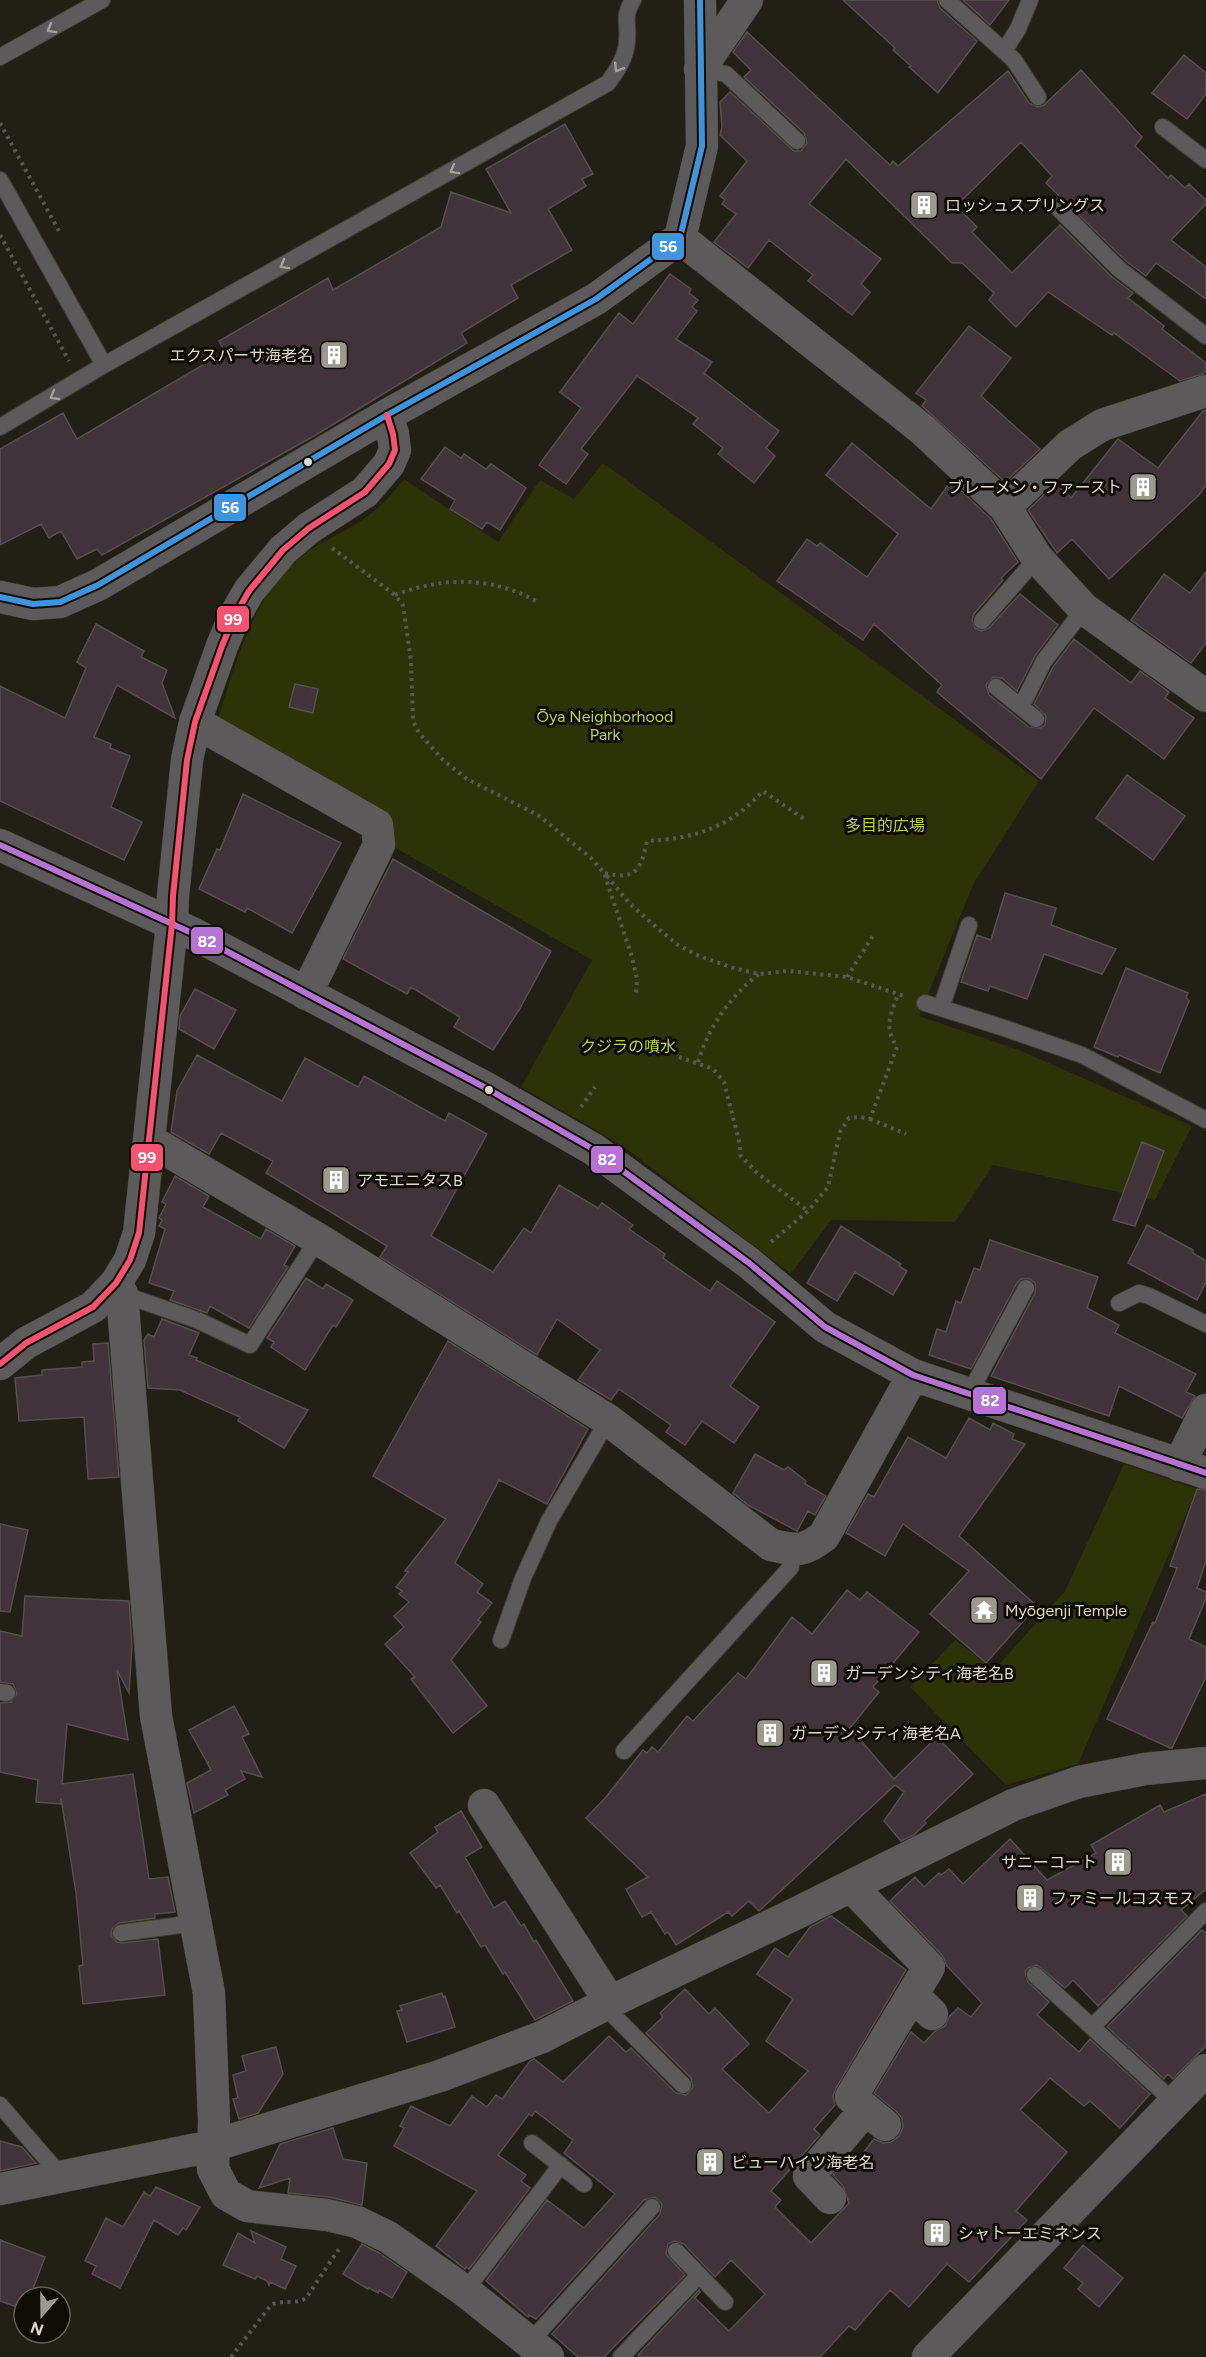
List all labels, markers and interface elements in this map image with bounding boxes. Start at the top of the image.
one-way arrow [47,22,57,33]
one-way arrow [613,62,625,72]
one-way arrow [450,162,460,174]
building icon: ロッシュスプリングス [908,189,940,221]
place label: ロッシュスプリングス [945,196,1105,215]
line badge: 56 [651,232,685,261]
text: 56 [659,237,677,256]
one-way arrow [279,258,290,269]
building icon: エクスパーサ海老名 [318,339,350,371]
place label: エクスパーサ海老名 [170,346,313,365]
one-way arrow [50,388,60,400]
unlabelled marker [302,456,314,468]
building icon: ブレーメン・ファースト [1127,471,1159,503]
place label: ブレーメン・ファースト [947,478,1122,497]
line badge: 56 [213,493,247,522]
text: 56 [221,498,239,517]
line badge: 99 [216,605,250,633]
text: 99 [224,610,242,629]
park label: Ōya Neighborhood Park [537,707,673,744]
park label: 多目的広場 [845,816,925,835]
line badge: 82 [190,926,224,955]
text: 82 [197,932,217,951]
park label: クジラの噴水 [580,1037,676,1056]
unlabelled marker [483,1084,495,1096]
line badge: 99 [130,1143,164,1172]
line badge: 82 [590,1145,624,1174]
text: 99 [138,1148,156,1167]
text: 82 [597,1150,617,1169]
building icon: アモエニタスB [320,1164,352,1196]
place label: アモエニタスB [357,1171,463,1190]
line badge: 82 [972,1386,1007,1415]
text: 82 [980,1391,1000,1410]
temple icon: Myōgenji Temple [968,1594,1000,1626]
place label: Myōgenji Temple [1005,1601,1127,1620]
building icon: ガーデンシティ海老名B [808,1657,840,1689]
place label: ガーデンシティ海老名B [845,1664,1014,1683]
building icon: ガーデンシティ海老名A [754,1717,786,1749]
place label: ガーデンシティ海老名A [791,1724,961,1743]
building icon: サニーコート [1102,1846,1134,1878]
place label: サニーコート [1001,1853,1097,1872]
building icon: ファミールコスモス [1014,1882,1046,1914]
place label: ファミールコスモス [1051,1889,1195,1908]
building icon: ビューハイツ海老名 [694,2146,726,2178]
place label: ビューハイツ海老名 [731,2153,874,2172]
building icon: シャトーエミネンス [921,2217,953,2249]
place label: シャトーエミネンス [958,2224,1102,2243]
north arrow [12,2285,72,2345]
text: N [28,2318,46,2340]

